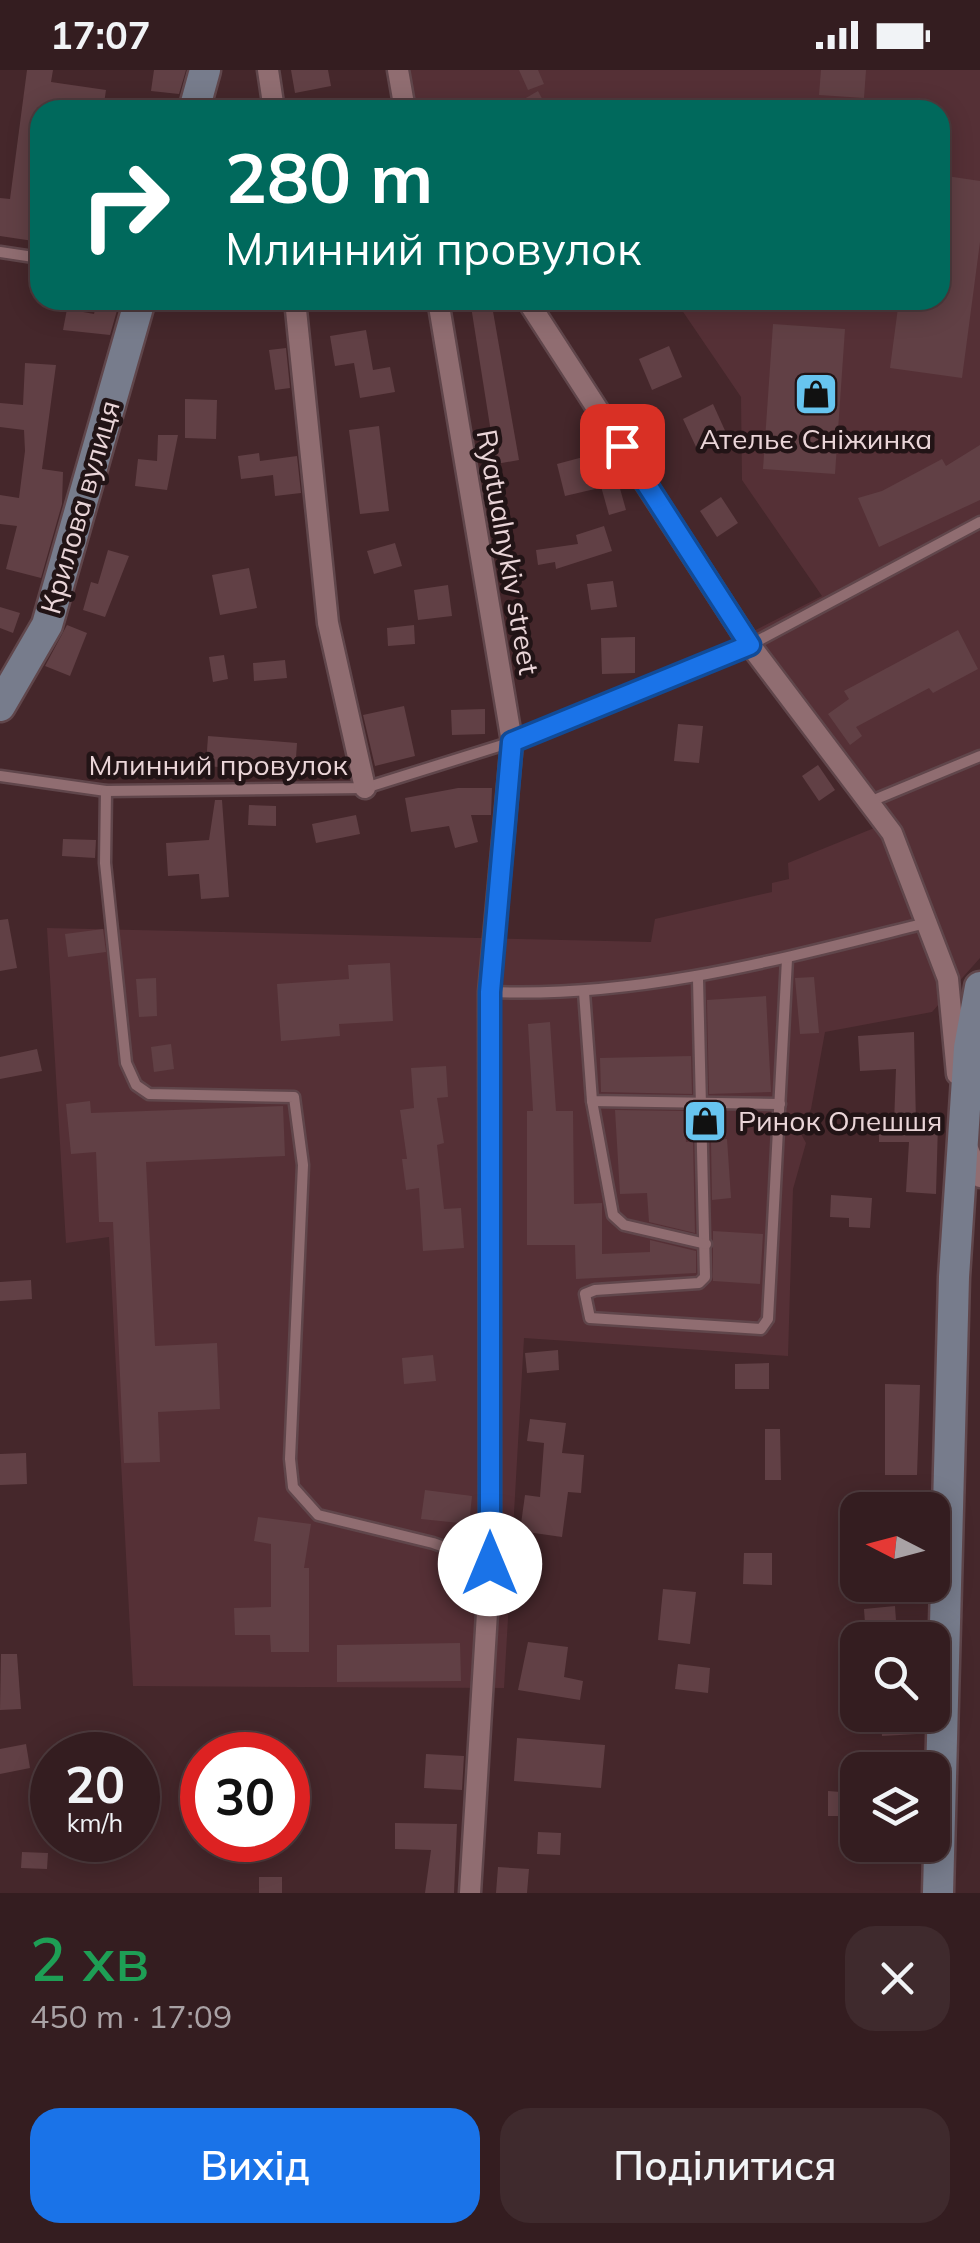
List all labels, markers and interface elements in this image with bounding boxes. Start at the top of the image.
text: 17:07 [50,11,151,59]
text: 280 m [225,133,433,221]
icon: right [60,140,190,270]
text: Млинний провулок [225,220,641,276]
shop icon: Ательє Сніжинка [793,371,839,417]
street label: Крилова вулиця [32,396,127,618]
pin [580,404,665,489]
icon: arrive [595,419,650,474]
place label: Ательє Сніжинка [700,421,932,456]
street label: Ryatualnykiv street [470,427,547,677]
street label: Млинний провулок [89,747,348,782]
shop icon: Ринок Олешшя [682,1098,728,1144]
place label: Ринок Олешшя [738,1103,942,1138]
north arrow [840,1492,950,1602]
map controls [840,1492,950,1862]
position arrow [438,1512,542,1616]
button: search [840,1622,950,1732]
speed limit sign: 30 [180,1732,310,1862]
button: layers [840,1752,950,1862]
text: 20 [65,1753,125,1816]
text: km/h [67,1807,123,1838]
text: 2 хв [30,1921,149,1996]
button: close [845,1926,950,2031]
text: 450 m · 17:09 [30,1996,232,2036]
button: Вихід [30,2108,480,2223]
button: Поділитися [500,2108,950,2223]

